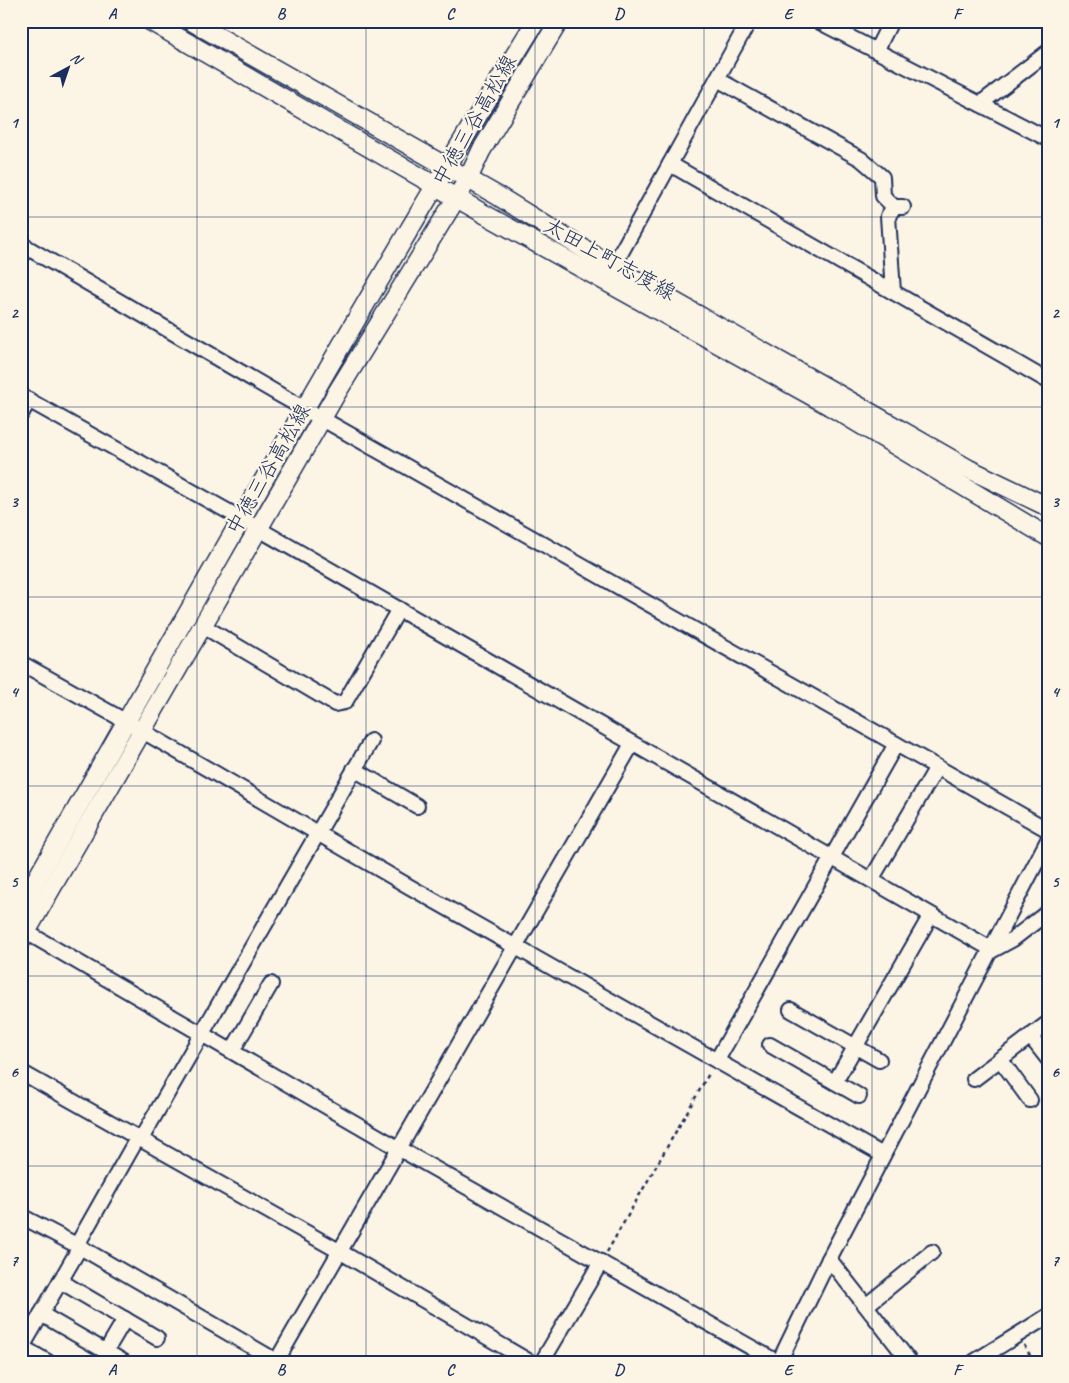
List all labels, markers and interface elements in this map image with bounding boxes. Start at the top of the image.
text: A [108,4,118,24]
text: B [277,4,287,24]
text: C [446,4,456,24]
text: D [614,4,625,24]
text: E [784,4,795,24]
text: F [953,4,964,24]
north arrow [42,42,92,92]
text: N [67,49,87,69]
street label: 中徳三谷高松線 [426,50,522,190]
text: 1 [10,113,19,133]
text: 1 [1051,113,1060,133]
street label: 太田上町志度線 [539,212,681,306]
text: 2 [10,303,19,323]
text: 2 [1051,303,1060,323]
street label: 中徳三谷高松線 [220,399,316,539]
text: 3 [10,492,19,512]
text: 3 [1051,492,1060,512]
text: 4 [10,682,19,702]
text: 4 [1051,682,1060,702]
text: 5 [11,872,20,892]
text: 5 [1052,872,1061,892]
text: 6 [10,1062,19,1082]
text: 6 [1051,1062,1060,1082]
text: 7 [10,1251,19,1271]
text: 7 [1051,1251,1060,1271]
text: A [108,1360,118,1380]
text: B [277,1360,287,1380]
text: C [446,1360,456,1380]
text: D [614,1360,625,1380]
text: E [784,1360,795,1380]
text: F [953,1360,964,1380]

